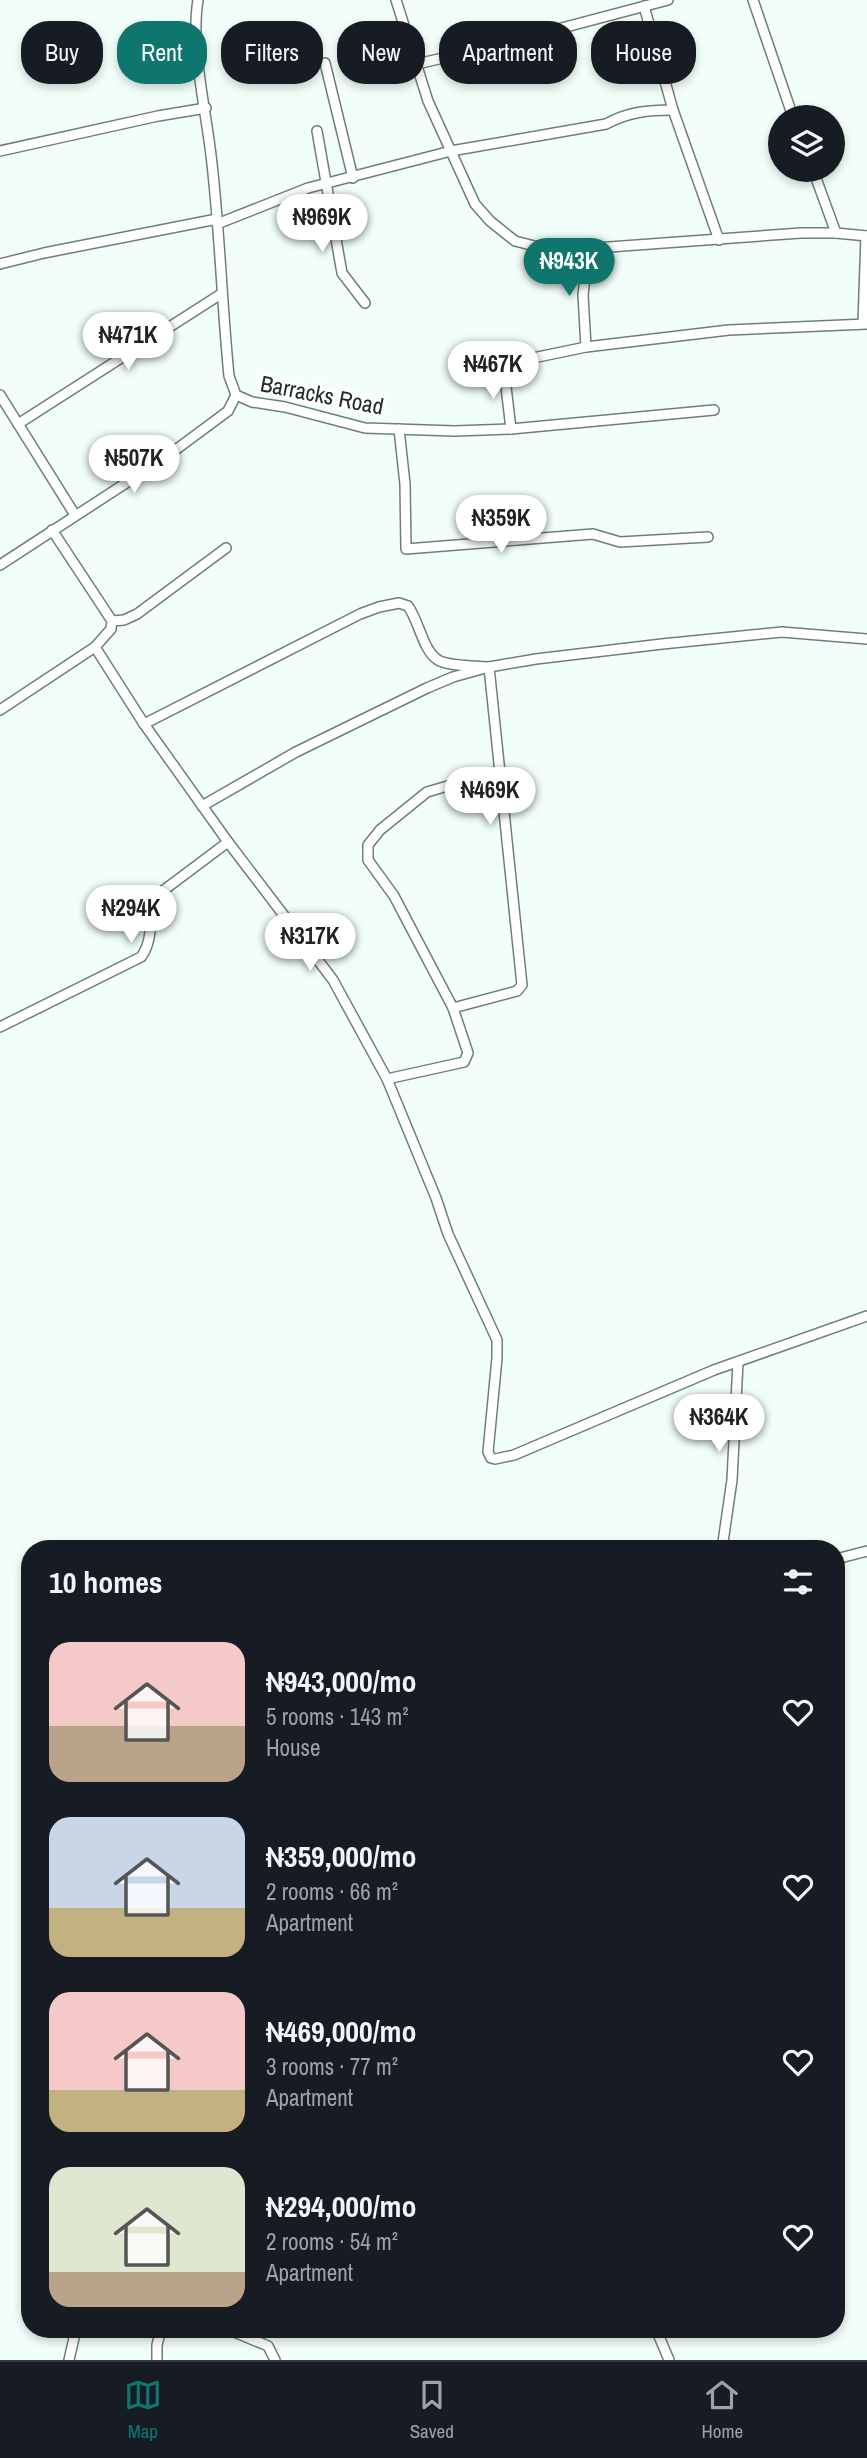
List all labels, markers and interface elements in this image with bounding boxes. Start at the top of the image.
chip: Buy [21,21,103,84]
chip: Rent [117,21,207,84]
chip: Filters [221,21,323,84]
chip: New [337,21,425,84]
chip: Apartment [439,21,577,84]
chip: House [591,21,696,84]
map controls [768,105,845,182]
button: layers [768,105,845,182]
pin: ₦969K [273,194,371,254]
text: ₦969K [293,201,351,232]
pin: ₦943K [520,238,618,298]
text: ₦943K [540,245,598,276]
pin: ₦471K [79,312,177,372]
text: ₦471K [99,319,157,350]
pin: ₦467K [444,342,542,401]
text: ₦467K [464,348,522,379]
street label: Barracks Road [258,367,386,422]
pin: ₦507K [85,435,183,495]
text: ₦507K [105,442,163,473]
pin: ₦359K [452,496,550,555]
text: ₦359K [472,502,530,533]
pin: ₦469K [441,768,539,827]
text: ₦469K [461,774,519,805]
pin: ₦294K [82,886,180,945]
text: ₦294K [102,892,160,923]
pin: ₦317K [261,914,359,973]
text: ₦317K [281,920,339,951]
pin: ₦364K [670,1394,768,1454]
text: ₦364K [690,1401,748,1432]
text: 10 homes [49,1562,163,1602]
icon: filters [779,1563,817,1601]
text: ₦943,000/mo [266,1661,416,1701]
icon: home [105,1670,189,1754]
icon: heart [779,1693,817,1731]
text: 5 rooms · 143 m² [266,1701,409,1732]
text: House [266,1732,321,1763]
text: ₦359,000/mo [266,1836,416,1876]
icon: home [105,1845,189,1929]
icon: heart [779,1868,817,1906]
text: 2 rooms · 66 m² [266,1876,398,1907]
text: Apartment [266,1907,353,1938]
text: ₦469,000/mo [266,2011,416,2051]
icon: home [105,2020,189,2104]
icon: heart [779,2043,817,2081]
text: 3 rooms · 77 m² [266,2051,398,2082]
text: Apartment [266,2082,353,2113]
text: ₦294,000/mo [266,2186,416,2226]
icon: home [105,2195,189,2279]
icon: heart [779,2218,817,2256]
text: 2 rooms · 54 m² [266,2226,398,2257]
text: Apartment [266,2257,353,2288]
tab: Map [124,2376,162,2444]
tab: Saved [410,2376,454,2444]
tab: Home [702,2376,743,2444]

